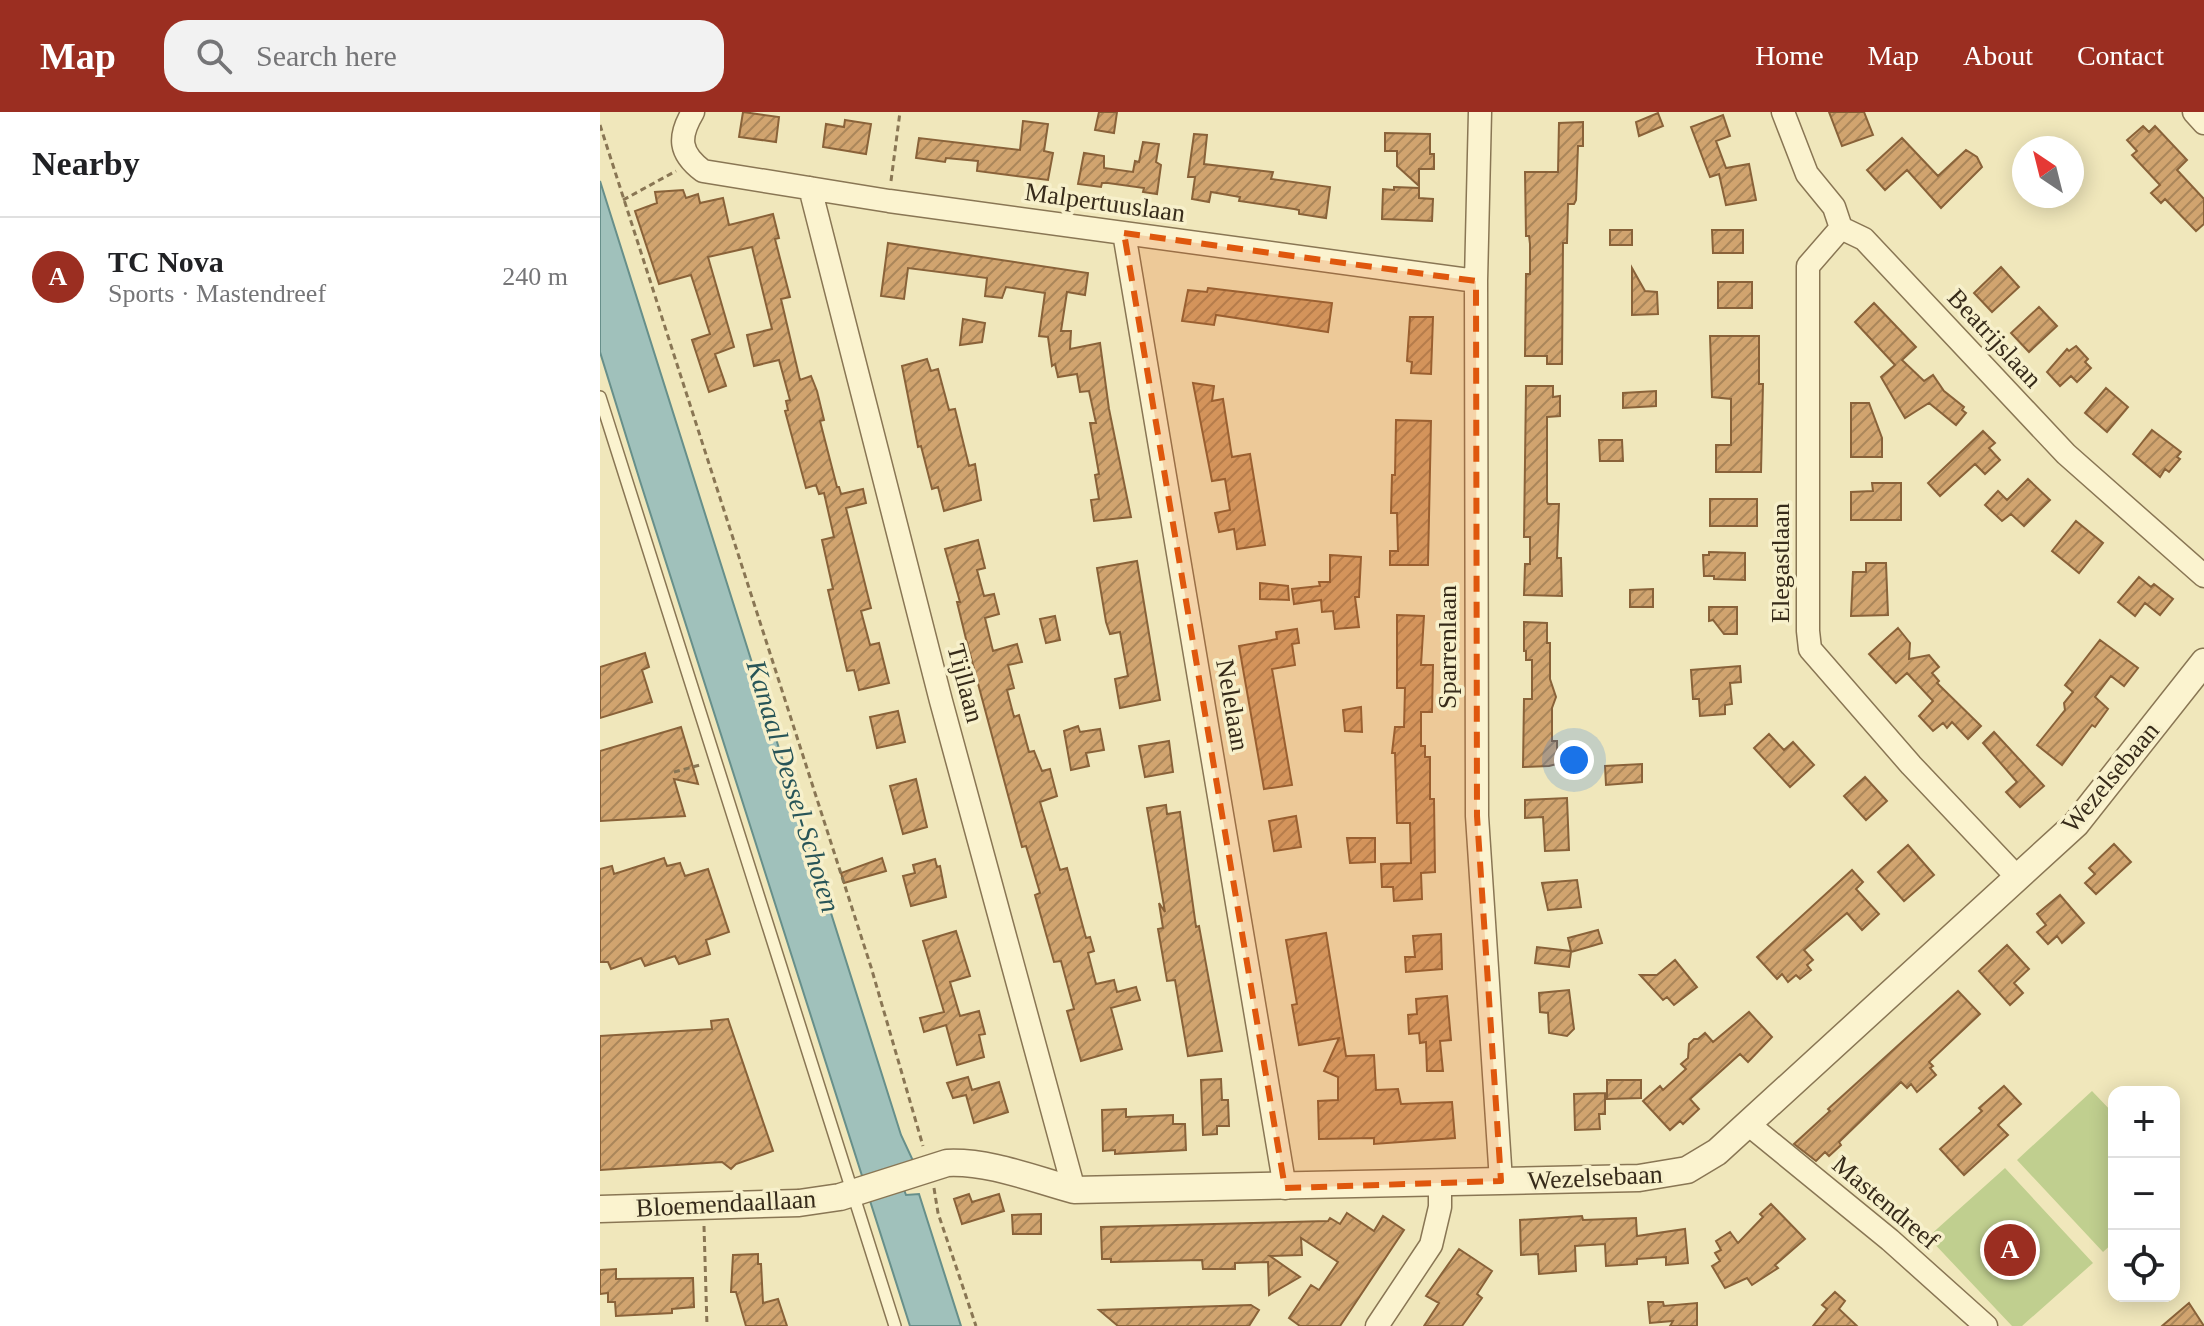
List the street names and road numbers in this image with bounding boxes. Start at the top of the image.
street label: Malpertuuslaan [1023,177,1187,228]
street label: Beatrijslaan [1942,283,2048,394]
street label: Elegastlaan [1766,503,1795,623]
street label: Sparrenlaan [1433,585,1462,709]
street label: Tijllaan [941,641,990,725]
street label: Nelelaan [1210,657,1255,753]
street label: Wezelsebaan [2056,716,2165,838]
street label: Mastendreef [1827,1150,1945,1255]
street label: Wezelsebaan [1527,1159,1663,1196]
street label: Bloemendaallaan [635,1184,817,1223]

